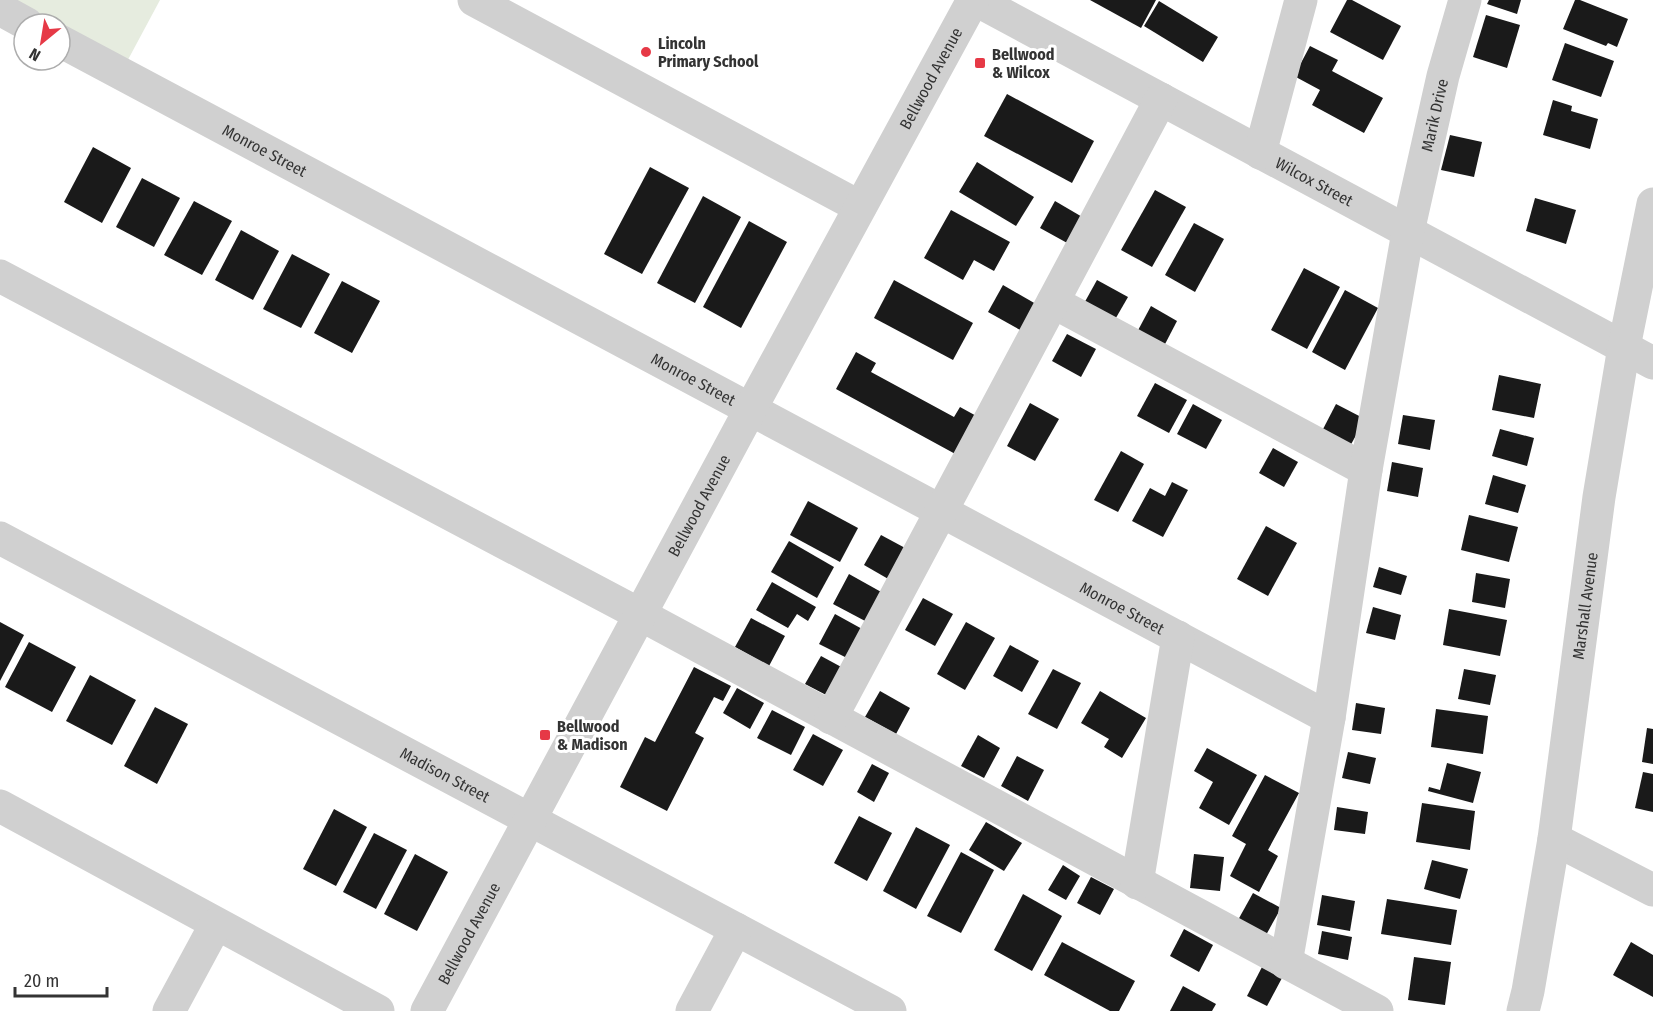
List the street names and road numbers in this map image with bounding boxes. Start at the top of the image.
street label: Bellwood Avenue [895,24,966,132]
street label: Marik Drive [1417,77,1452,153]
street label: Monroe Street [219,120,311,181]
street label: Wilcox Street [1272,153,1357,210]
street label: Monroe Street [648,349,740,410]
street label: Bellwood Avenue [664,451,734,560]
street label: Marshall Avenue [1568,551,1601,661]
street label: Monroe Street [1077,577,1168,638]
street label: Madison Street [397,743,494,806]
street label: Bellwood Avenue [434,879,504,988]

